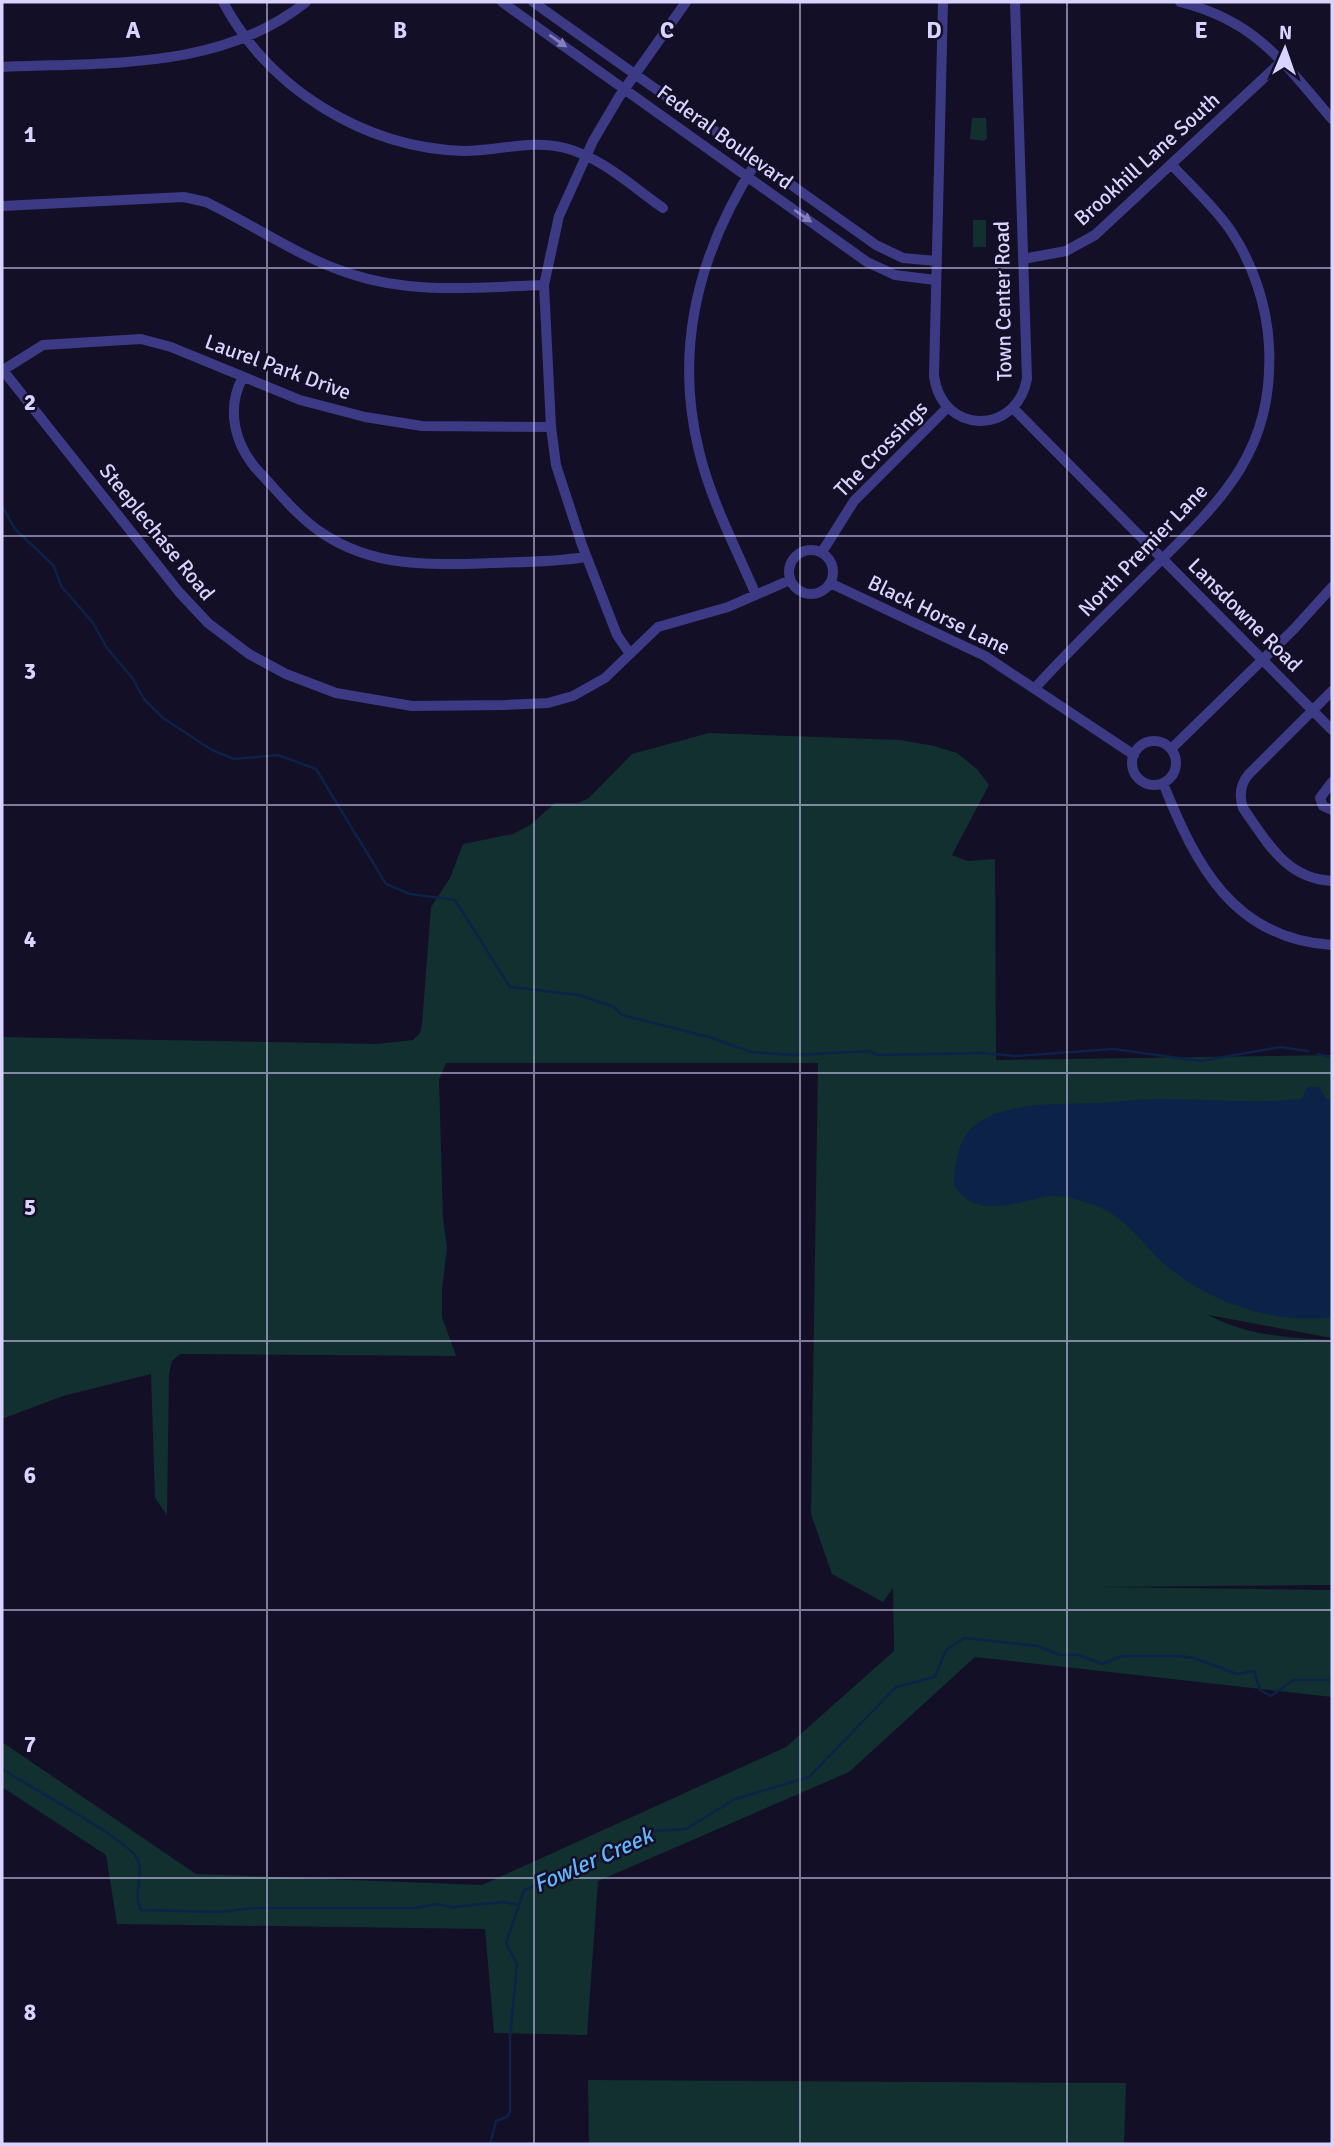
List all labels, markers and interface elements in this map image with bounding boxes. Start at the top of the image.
north arrow [1250,14,1320,84]
text: A [126,16,141,45]
text: B [393,16,407,45]
text: C [660,16,674,45]
text: D [926,16,942,45]
text: E [1194,16,1208,45]
text: N [1279,21,1293,45]
one-way arrow [549,34,567,48]
street label: Federal Boulevard [652,79,798,195]
street label: Brookhill Lane South [1069,87,1225,231]
text: 1 [24,120,36,149]
one-way arrow [794,209,812,223]
street label: Town Center Road [989,221,1017,381]
street label: Laurel Park Drive [201,329,355,405]
text: 2 [24,388,36,417]
street label: The Crossings [829,395,933,503]
street label: Steeplechase Road [94,458,220,606]
street label: North Premier Lane [1073,478,1213,622]
street label: Lansdowne Road [1183,553,1307,677]
street label: Black Horse Lane [864,569,1014,661]
text: 3 [24,657,36,686]
text: 4 [24,925,36,954]
text: 5 [24,1193,36,1222]
text: 6 [24,1461,36,1490]
text: 7 [24,1730,36,1759]
water label: Fowler Creek [529,1820,660,1899]
text: 8 [24,1998,36,2027]

